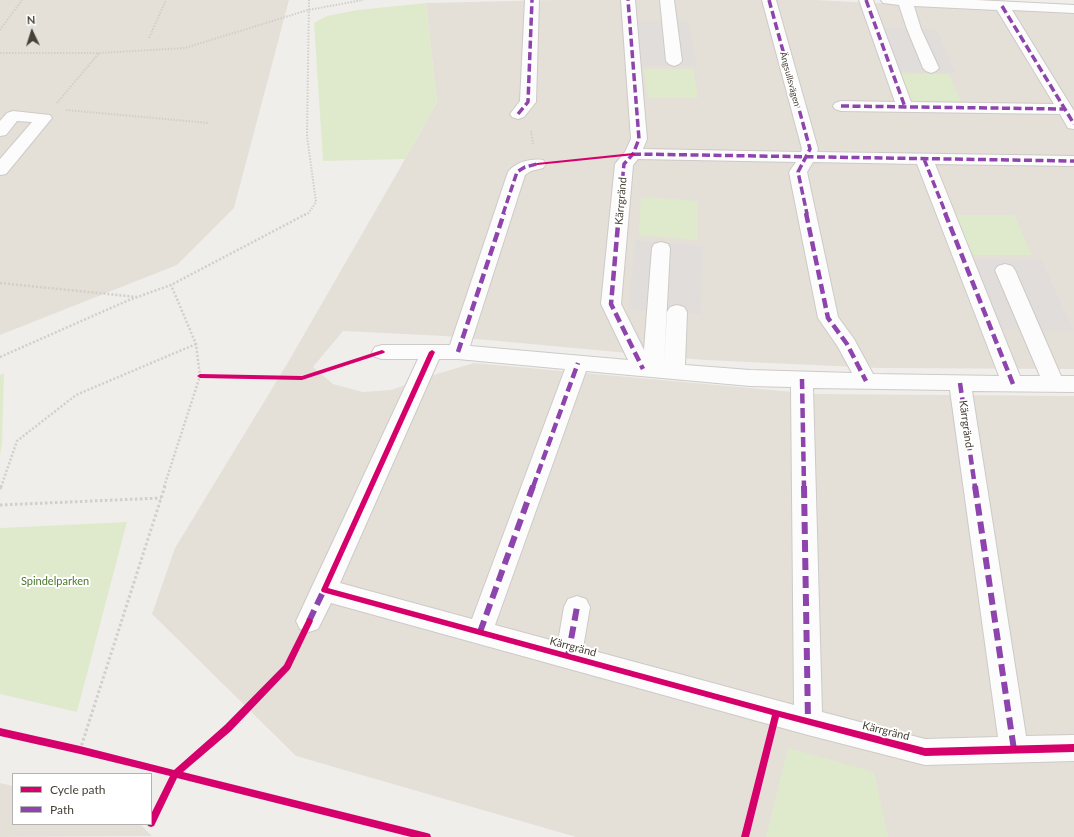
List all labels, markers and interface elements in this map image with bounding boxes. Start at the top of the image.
north arrow [12,12,52,52]
text: N [26,13,36,26]
street label: Ängsullsvägen [778,50,802,108]
street label: Kärrgränd [612,177,630,225]
street label: Kärrgränd [956,399,976,449]
park label: Spindelparken [21,574,89,588]
street label: Kärrgränd [548,634,598,660]
street label: Kärrgränd [861,719,911,743]
legend [12,773,152,825]
text: Cycle path [50,782,105,797]
text: Path [50,802,74,817]

